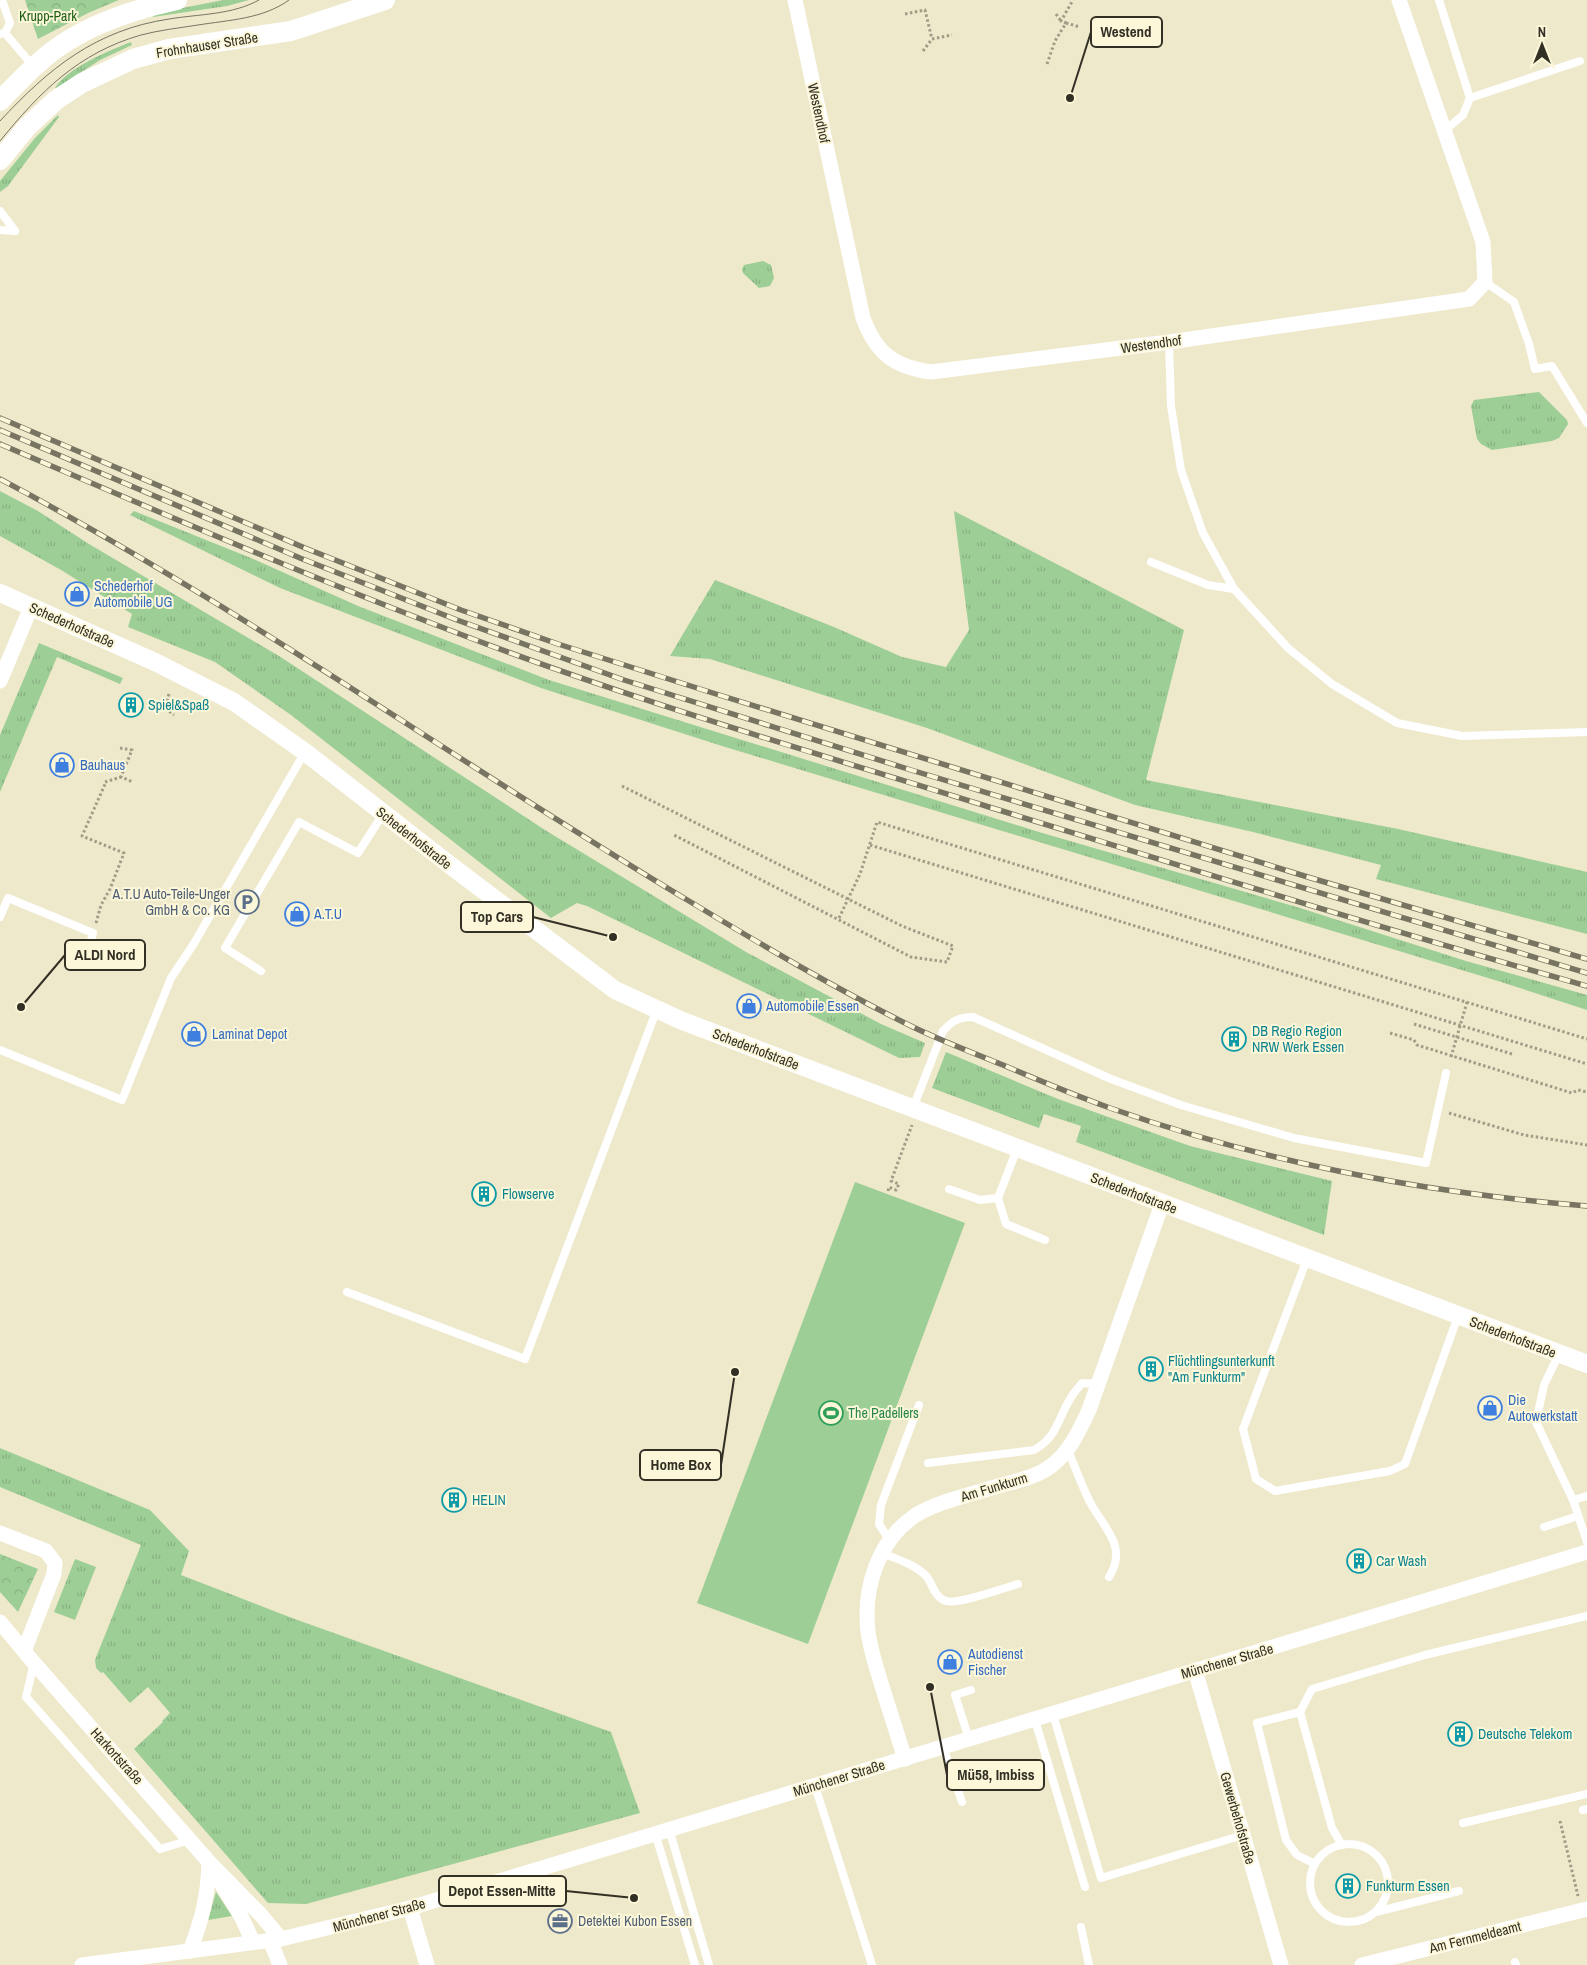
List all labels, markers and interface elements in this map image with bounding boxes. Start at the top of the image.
park label: Krupp-Park [19,7,77,25]
callout: Westend [1091,17,1162,47]
north arrow [1517,20,1567,70]
text: Westend [1100,21,1152,42]
text: N [1538,23,1546,41]
street label: Frohnhauser Straße [155,28,259,62]
street label: Westendhof [804,81,834,146]
street label: Westendhof [1120,331,1183,357]
place label: Schederhof Automobile UG [93,577,173,611]
shop icon: Schederhof Automobile UG [64,581,90,607]
street label: Schederhofstraße [27,598,117,652]
building icon: Spiel&Spaß [118,692,144,718]
place label: Spiel&Spaß [148,696,209,714]
shop icon: Bauhaus [49,752,75,778]
place label: Bauhaus [80,756,126,774]
street label: Schederhofstraße [372,803,456,873]
place label: A.T.U Auto-Teile-Unger GmbH & Co. KG [112,885,230,919]
parking icon: A.T.U Auto-Teile-Unger GmbH & Co. KG [234,889,260,915]
shop icon: A.T.U [284,901,310,927]
callout: Top Cars [461,902,533,932]
place label: A.T.U [313,905,342,923]
text: Top Cars [471,906,523,927]
callout: ALDI Nord [65,940,145,970]
text: ALDI Nord [75,944,135,965]
shop icon: Automobile Essen [736,993,762,1019]
place label: Automobile Essen [765,997,859,1015]
shop icon: Laminat Depot [181,1021,207,1047]
place label: DB Regio Region NRW Werk Essen [1252,1022,1344,1056]
street label: Schederhofstraße [710,1024,802,1074]
place label: Laminat Depot [212,1025,287,1043]
building icon: DB Regio Region NRW Werk Essen [1221,1026,1247,1052]
street label: Schederhofstraße [1088,1168,1180,1218]
building icon: Flowserve [471,1181,497,1207]
place label: Flowserve [502,1185,554,1203]
street label: Schederhofstraße [1467,1312,1559,1362]
place label: Flüchtlingsunterkunft "Am Funkturm" [1168,1352,1275,1386]
building icon: Flüchtlingsunterkunft "Am Funkturm" [1138,1356,1164,1382]
place label: Die Autowerkstatt [1507,1391,1578,1425]
shop icon: Die Autowerkstatt [1477,1395,1503,1421]
sports icon: The Padellers [818,1400,844,1426]
place label: The Padellers [848,1404,919,1422]
callout: Home Box [640,1450,721,1480]
text: Home Box [651,1454,712,1475]
street label: Am Funkturm [957,1468,1030,1506]
building icon: HELIN [441,1487,467,1513]
place label: HELIN [472,1491,506,1509]
building icon: Car Wash [1346,1548,1372,1574]
place label: Car Wash [1376,1552,1427,1570]
street label: Münchener Straße [1179,1639,1275,1683]
place label: Autodienst Fischer [967,1645,1023,1679]
shop icon: Autodienst Fischer [937,1649,963,1675]
building icon: Deutsche Telekom [1447,1721,1473,1747]
street label: Harkortstraße [87,1724,147,1788]
place label: Deutsche Telekom [1478,1725,1572,1743]
street label: Münchener Straße [791,1755,887,1801]
callout: Mü58, Imbiss [947,1760,1044,1790]
text: Mü58, Imbiss [957,1764,1035,1785]
street label: Gewerbehofstraße [1216,1770,1260,1866]
building icon: Funkturm Essen [1335,1873,1361,1899]
callout: Depot Essen-Mitte [439,1876,566,1906]
place label: Funkturm Essen [1366,1877,1450,1895]
text: Depot Essen-Mitte [448,1880,556,1901]
street label: Münchener Straße [331,1894,427,1936]
office icon: Detektei Kubon Essen [547,1908,573,1934]
place label: Detektei Kubon Essen [578,1912,692,1930]
street label: Am Fernmeldeamt [1426,1917,1523,1957]

